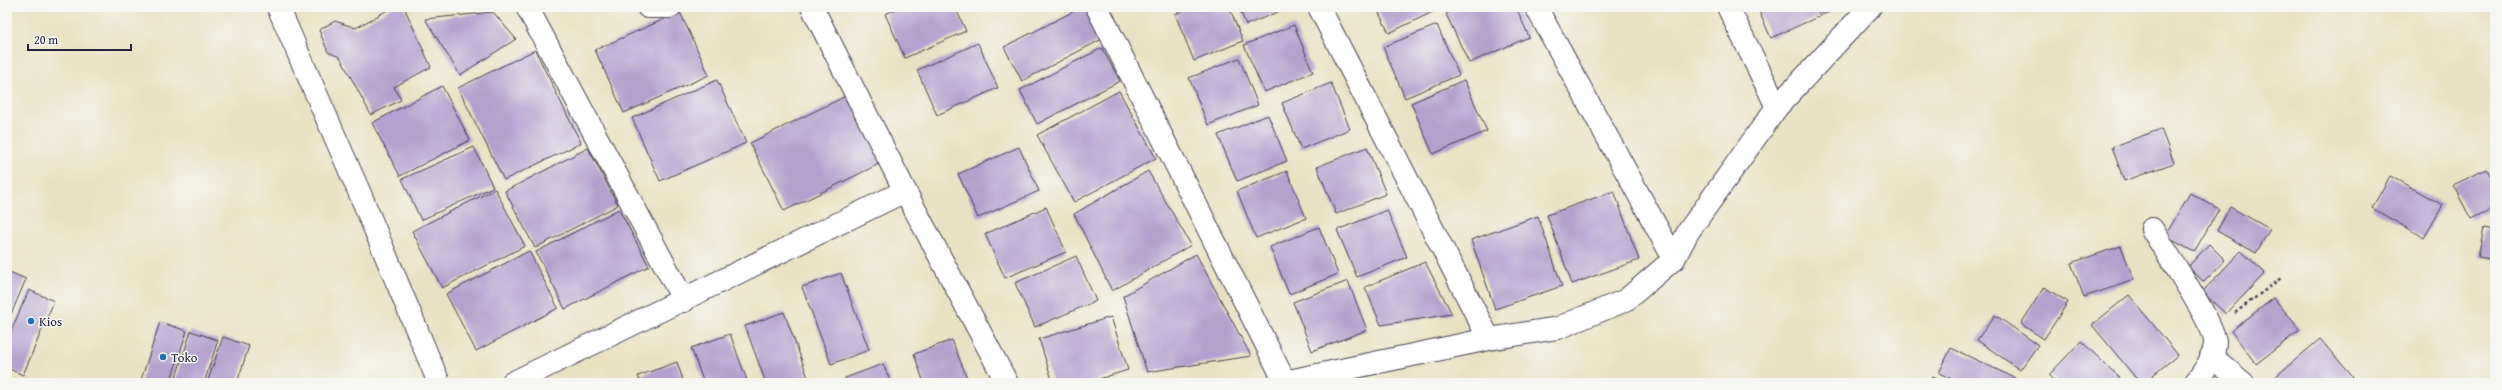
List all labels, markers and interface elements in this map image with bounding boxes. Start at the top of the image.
scale bar [28,26,131,52]
text: 20 m [34,31,58,48]
place label: Kios [39,312,62,331]
marker: Kios [26,316,36,326]
place label: Toko [171,348,198,367]
marker: Toko [158,352,168,362]

